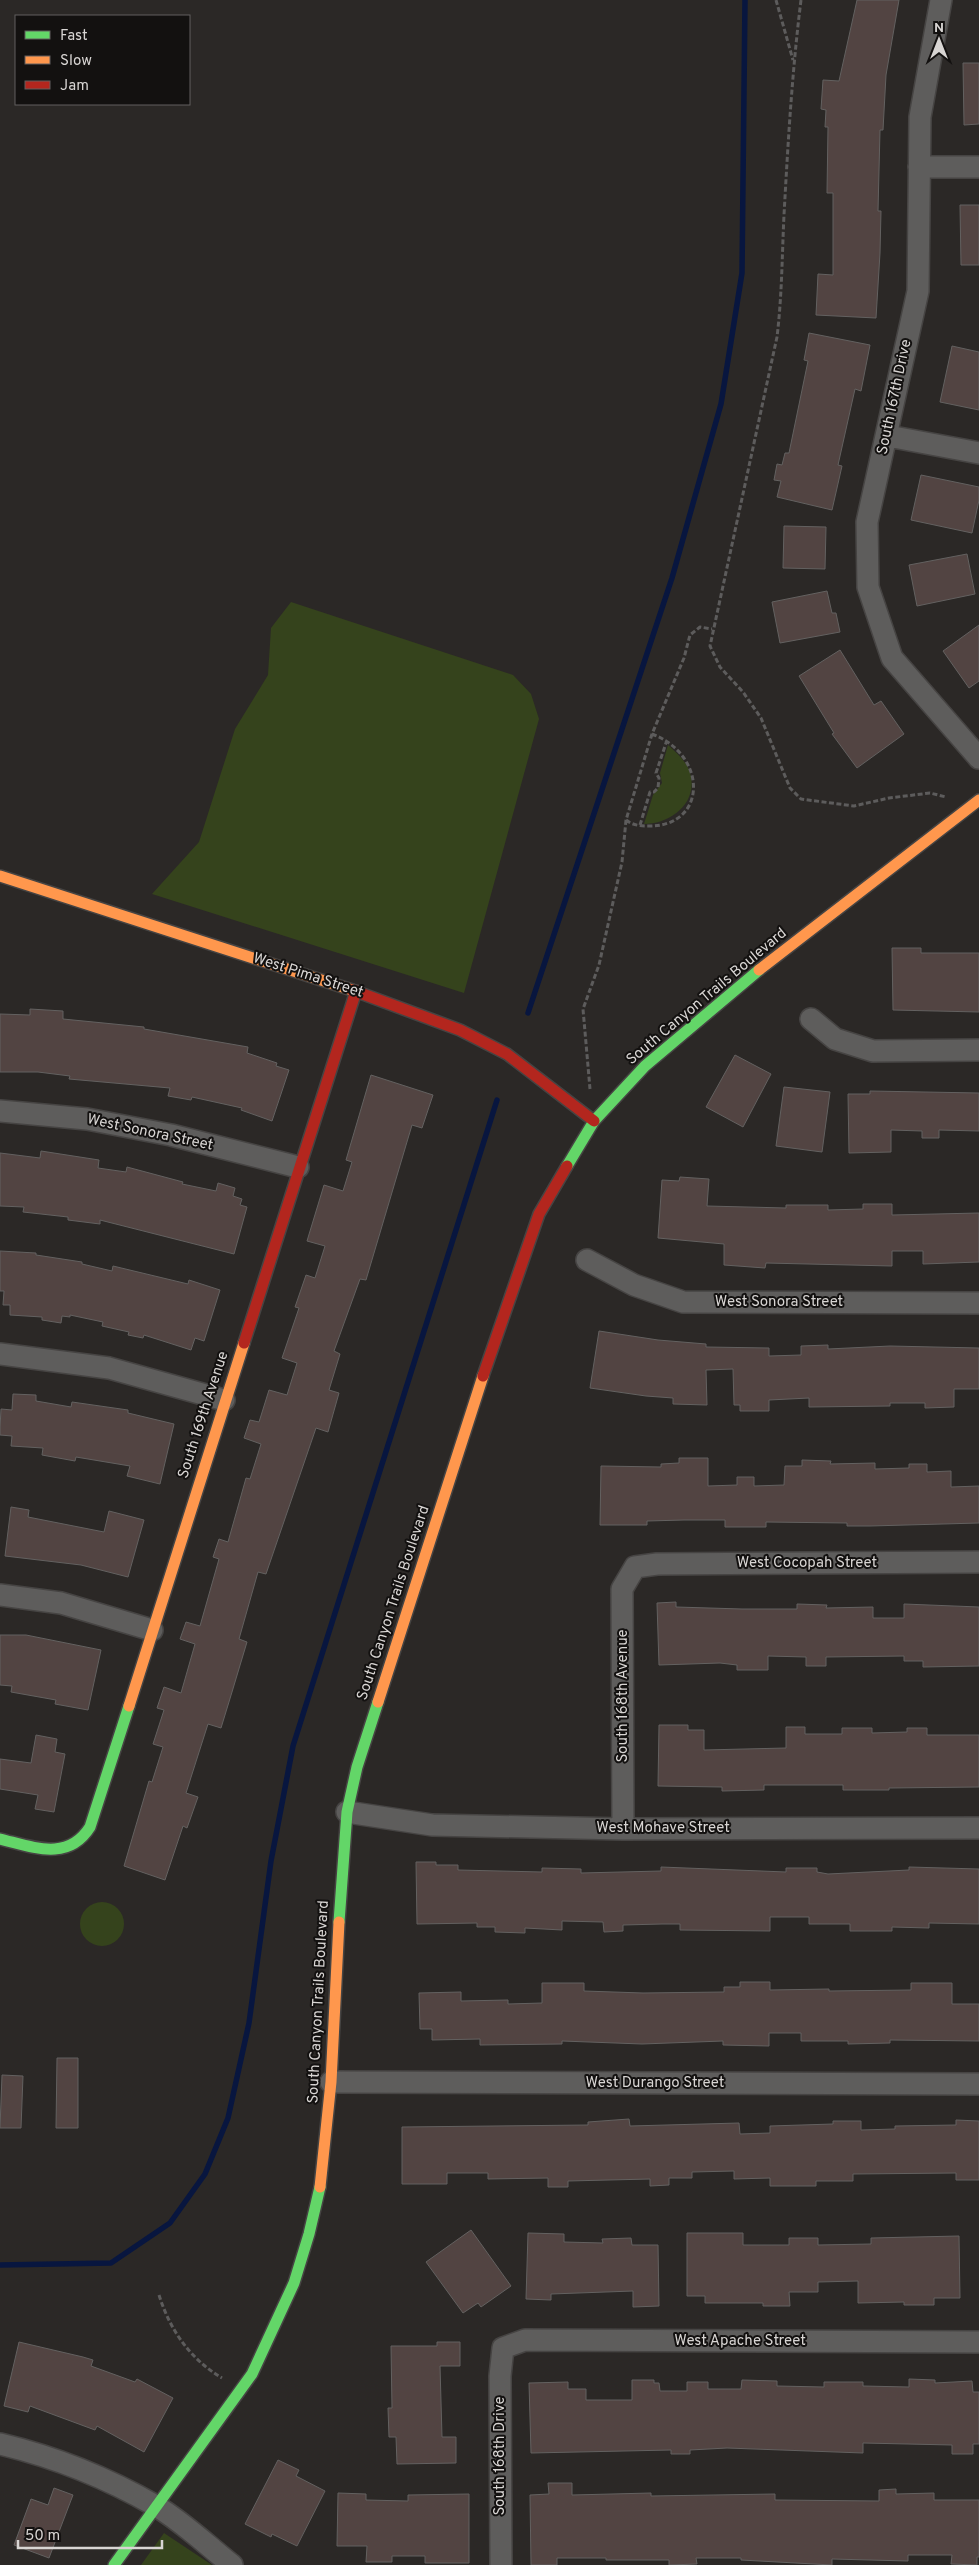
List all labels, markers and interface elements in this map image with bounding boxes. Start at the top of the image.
legend [15,15,190,105]
north arrow [914,15,964,65]
text: N [934,20,944,37]
text: Fast [60,27,88,46]
text: Slow [60,52,92,71]
text: Jam [60,77,89,96]
street label: South 167th Drive [874,338,916,456]
street label: South Canyon Trails Boulevard [623,924,791,1070]
street label: West Pima Street [250,949,366,1003]
street label: West Sonora Street [85,1110,215,1156]
street label: West Sonora Street [715,1293,843,1312]
street label: South 169th Avenue [174,1349,234,1481]
street label: South Canyon Trails Boulevard [354,1503,434,1703]
street label: West Cocopah Street [737,1554,877,1573]
street label: South 168th Avenue [614,1629,633,1763]
street label: West Mohave Street [596,1819,730,1838]
street label: South Canyon Trails Boulevard [304,1900,334,2104]
street label: West Durango Street [586,2074,724,2093]
street label: West Apache Street [674,2332,806,2351]
street label: South 168th Drive [491,2396,510,2516]
scale bar [18,2518,161,2550]
text: 50 m [25,2527,60,2546]

